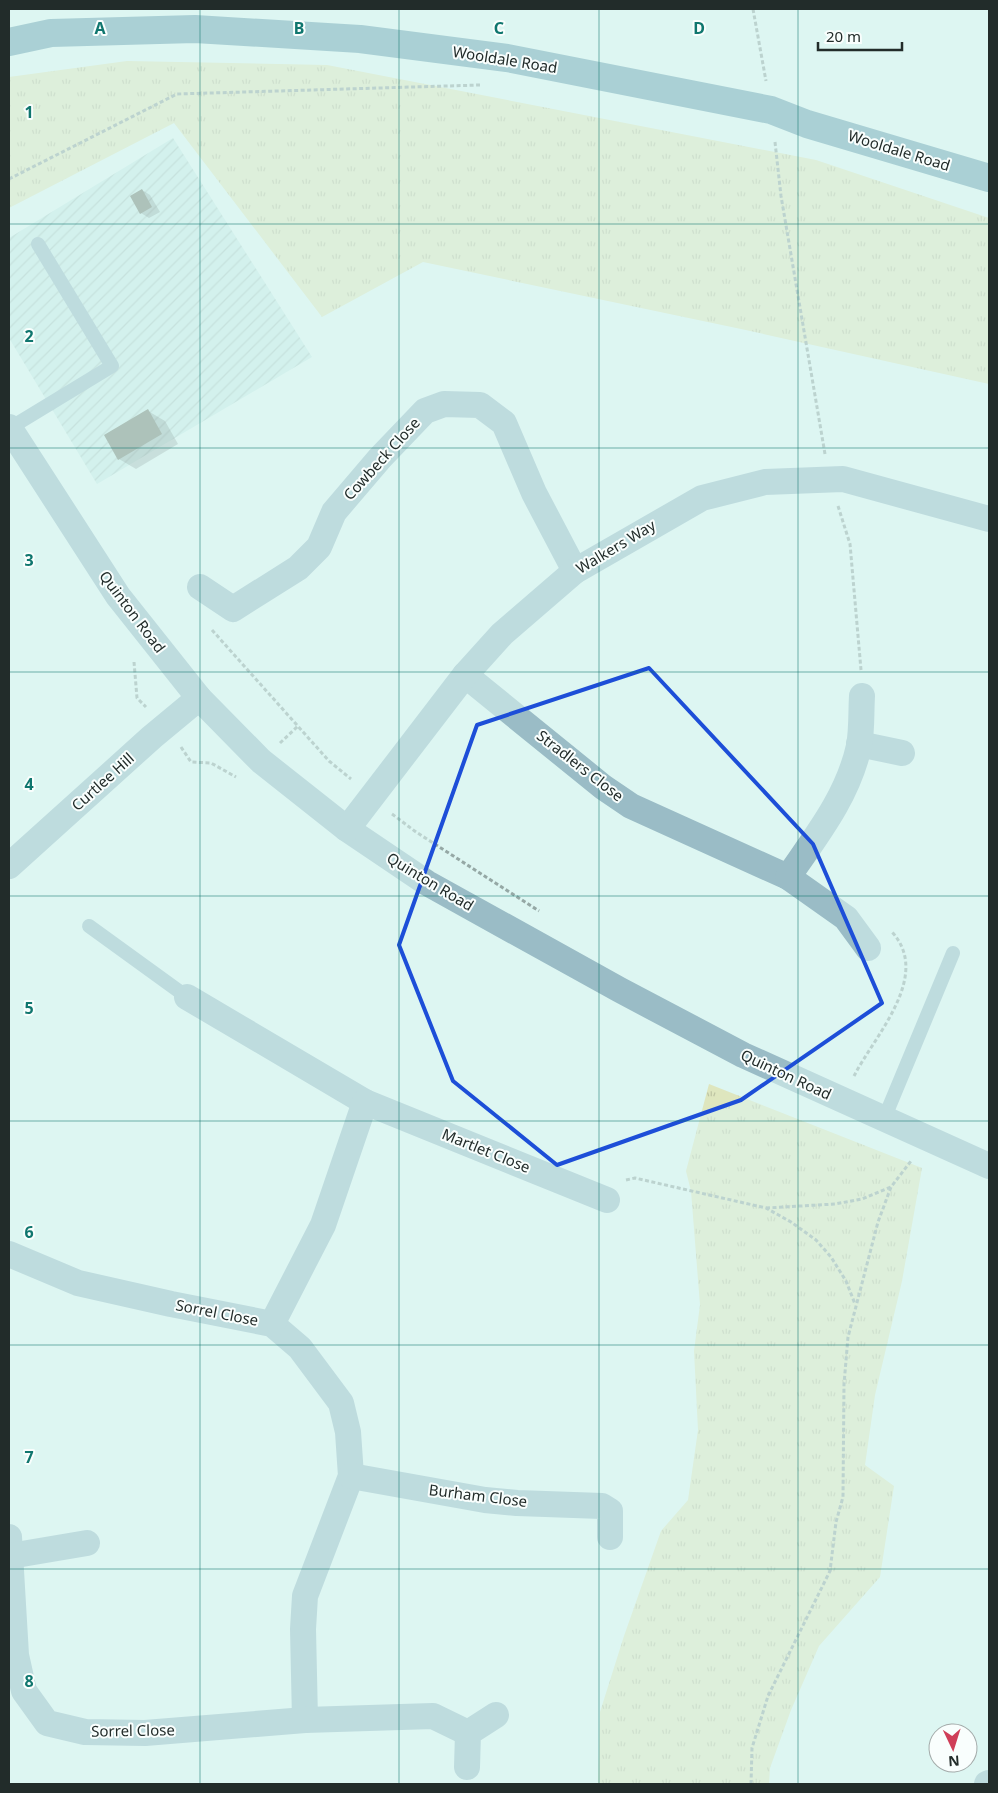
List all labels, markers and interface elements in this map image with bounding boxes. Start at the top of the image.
text: A [94,17,106,39]
text: B [294,17,304,39]
text: C [494,17,504,39]
text: D [693,17,705,39]
scale bar [818,20,902,52]
text: 20 m [826,26,861,46]
street label: Wooldale Road [451,41,559,77]
text: 1 [24,101,34,123]
street label: Wooldale Road [846,125,953,175]
text: 2 [24,325,34,347]
street label: Cowbeck Close [339,413,424,504]
street label: Walkers Way [572,514,659,578]
text: 3 [24,549,34,571]
street label: Quinton Road [95,566,170,656]
street label: Stradlers Close [533,725,628,805]
street label: Curtlee Hill [67,748,138,815]
text: 4 [24,773,34,795]
street label: Quinton Road [383,847,478,915]
text: 5 [24,997,34,1019]
street label: Quinton Road [738,1044,835,1104]
street label: Martlet Close [439,1123,533,1177]
text: 6 [24,1221,34,1243]
street label: Sorrel Close [174,1294,260,1330]
text: 7 [24,1446,34,1468]
street label: Burham Close [428,1479,528,1511]
text: 8 [24,1670,34,1692]
street label: Sorrel Close [91,1719,175,1741]
north arrow [928,1723,978,1773]
text: N [948,1752,960,1771]

